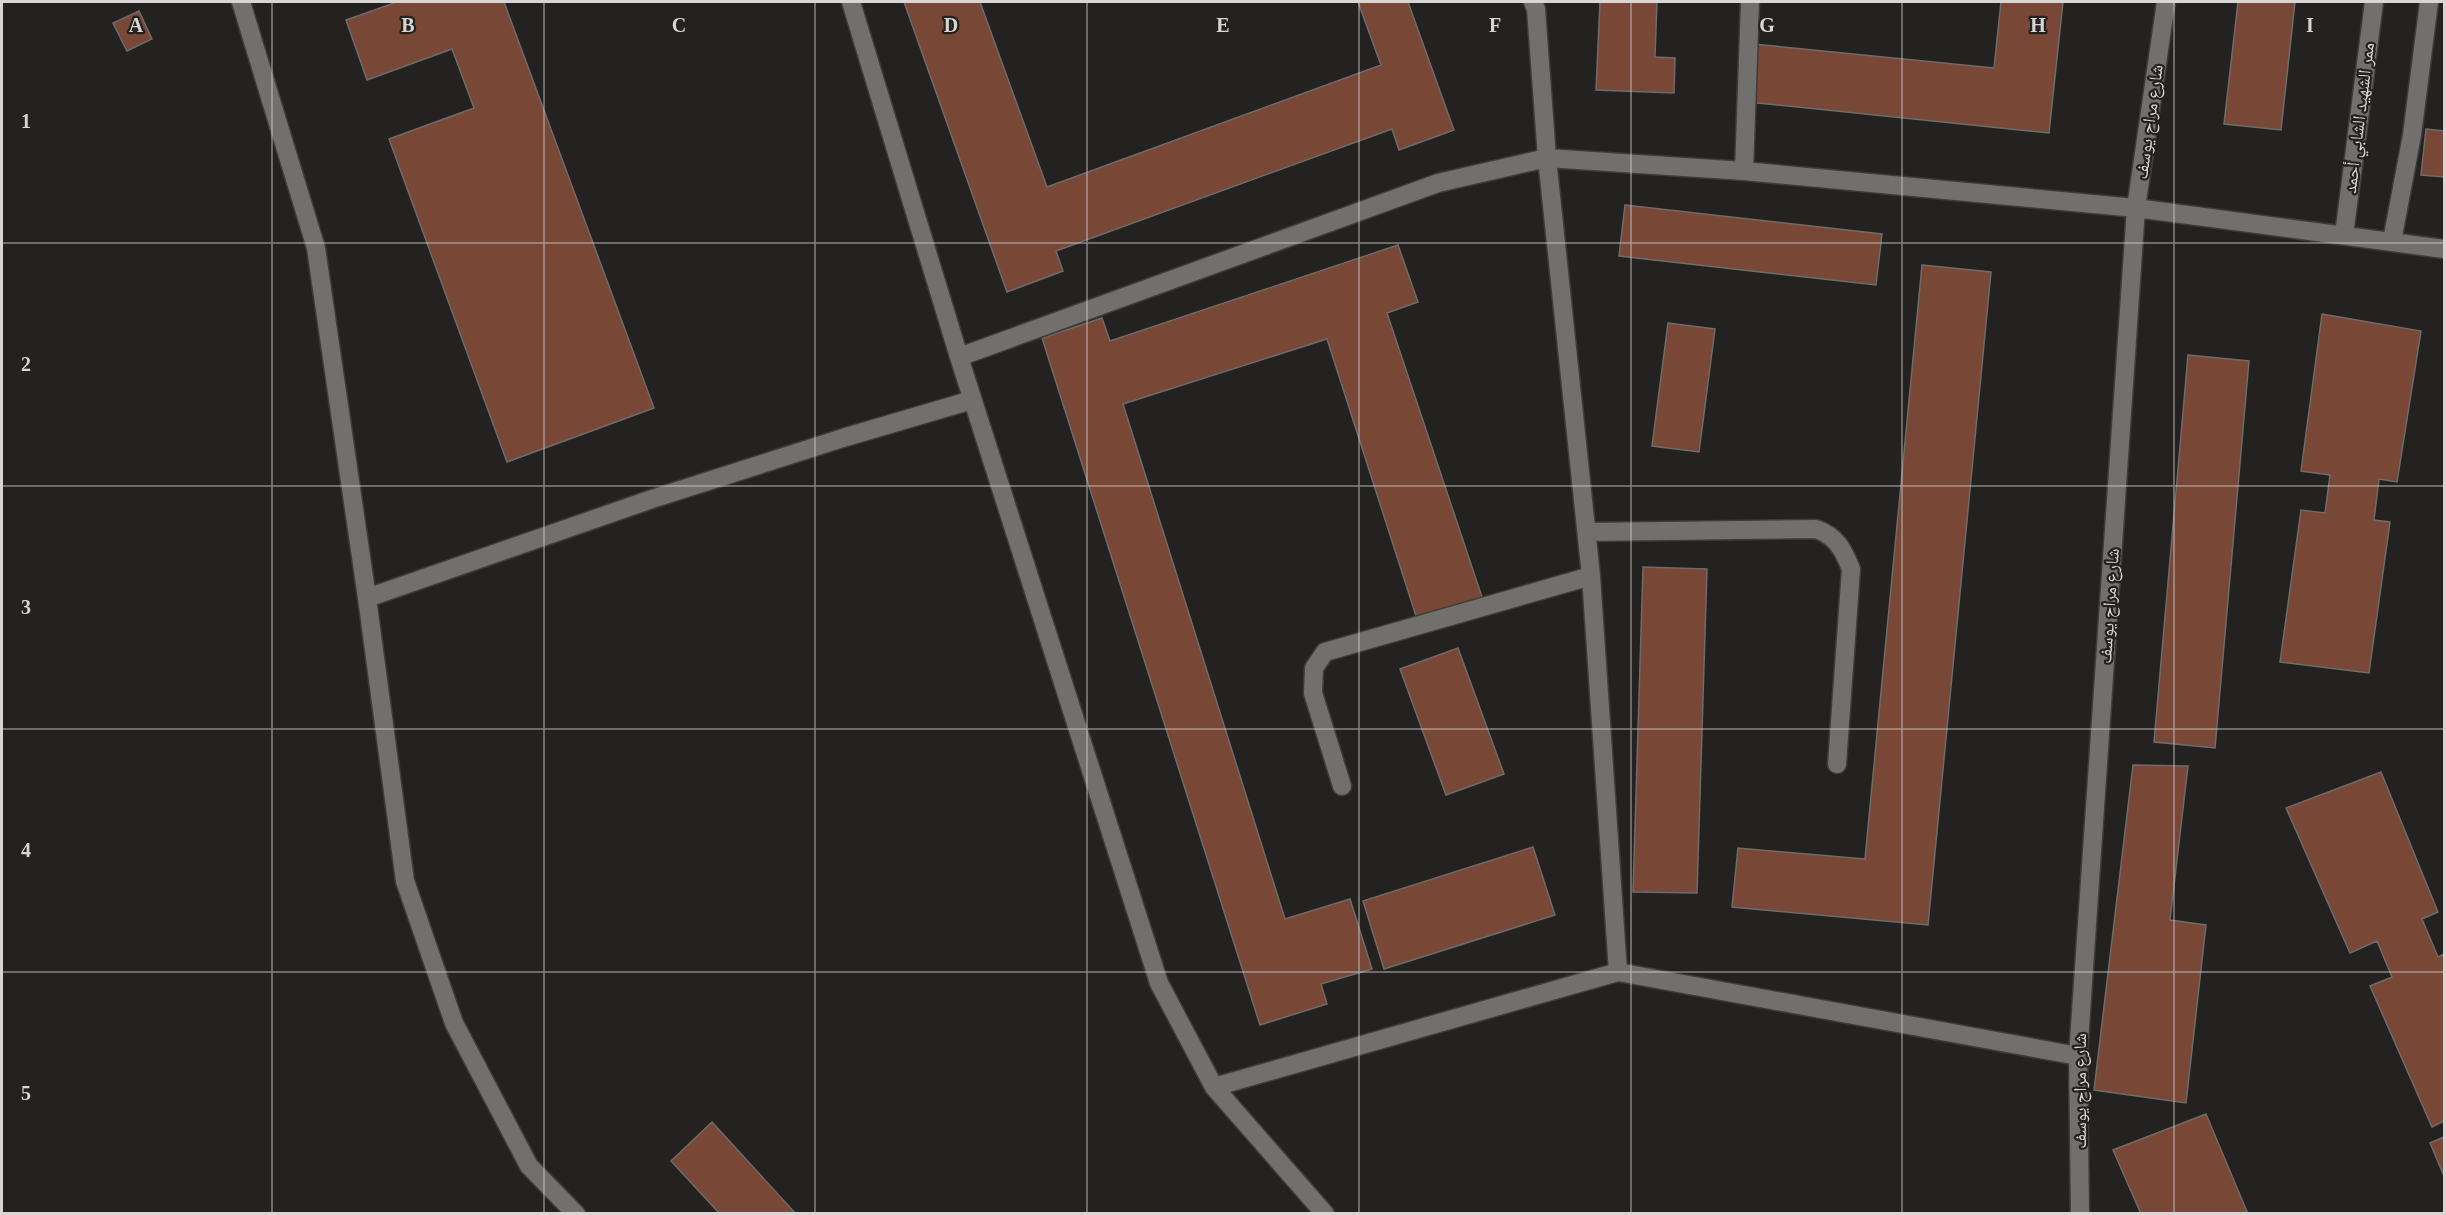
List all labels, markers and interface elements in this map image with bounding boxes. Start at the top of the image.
text: A [129,14,144,36]
text: B [401,14,415,36]
text: C [672,14,686,36]
text: D [944,14,958,36]
text: E [1216,14,1230,36]
text: F [1489,14,1501,36]
text: G [1759,14,1775,36]
text: H [2030,14,2046,36]
text: I [2306,14,2314,36]
street label: ممر الشهيد الشابي أحمد [2339,41,2383,195]
street label: شارع مراح يوسف [2131,63,2169,181]
text: 1 [21,110,31,132]
text: 2 [21,353,31,375]
street label: شارع مراح يوسف [2095,548,2125,664]
text: 3 [21,596,31,618]
text: 4 [21,839,31,861]
street label: شارع مراح يوسف [2070,1033,2092,1149]
text: 5 [21,1082,31,1104]

